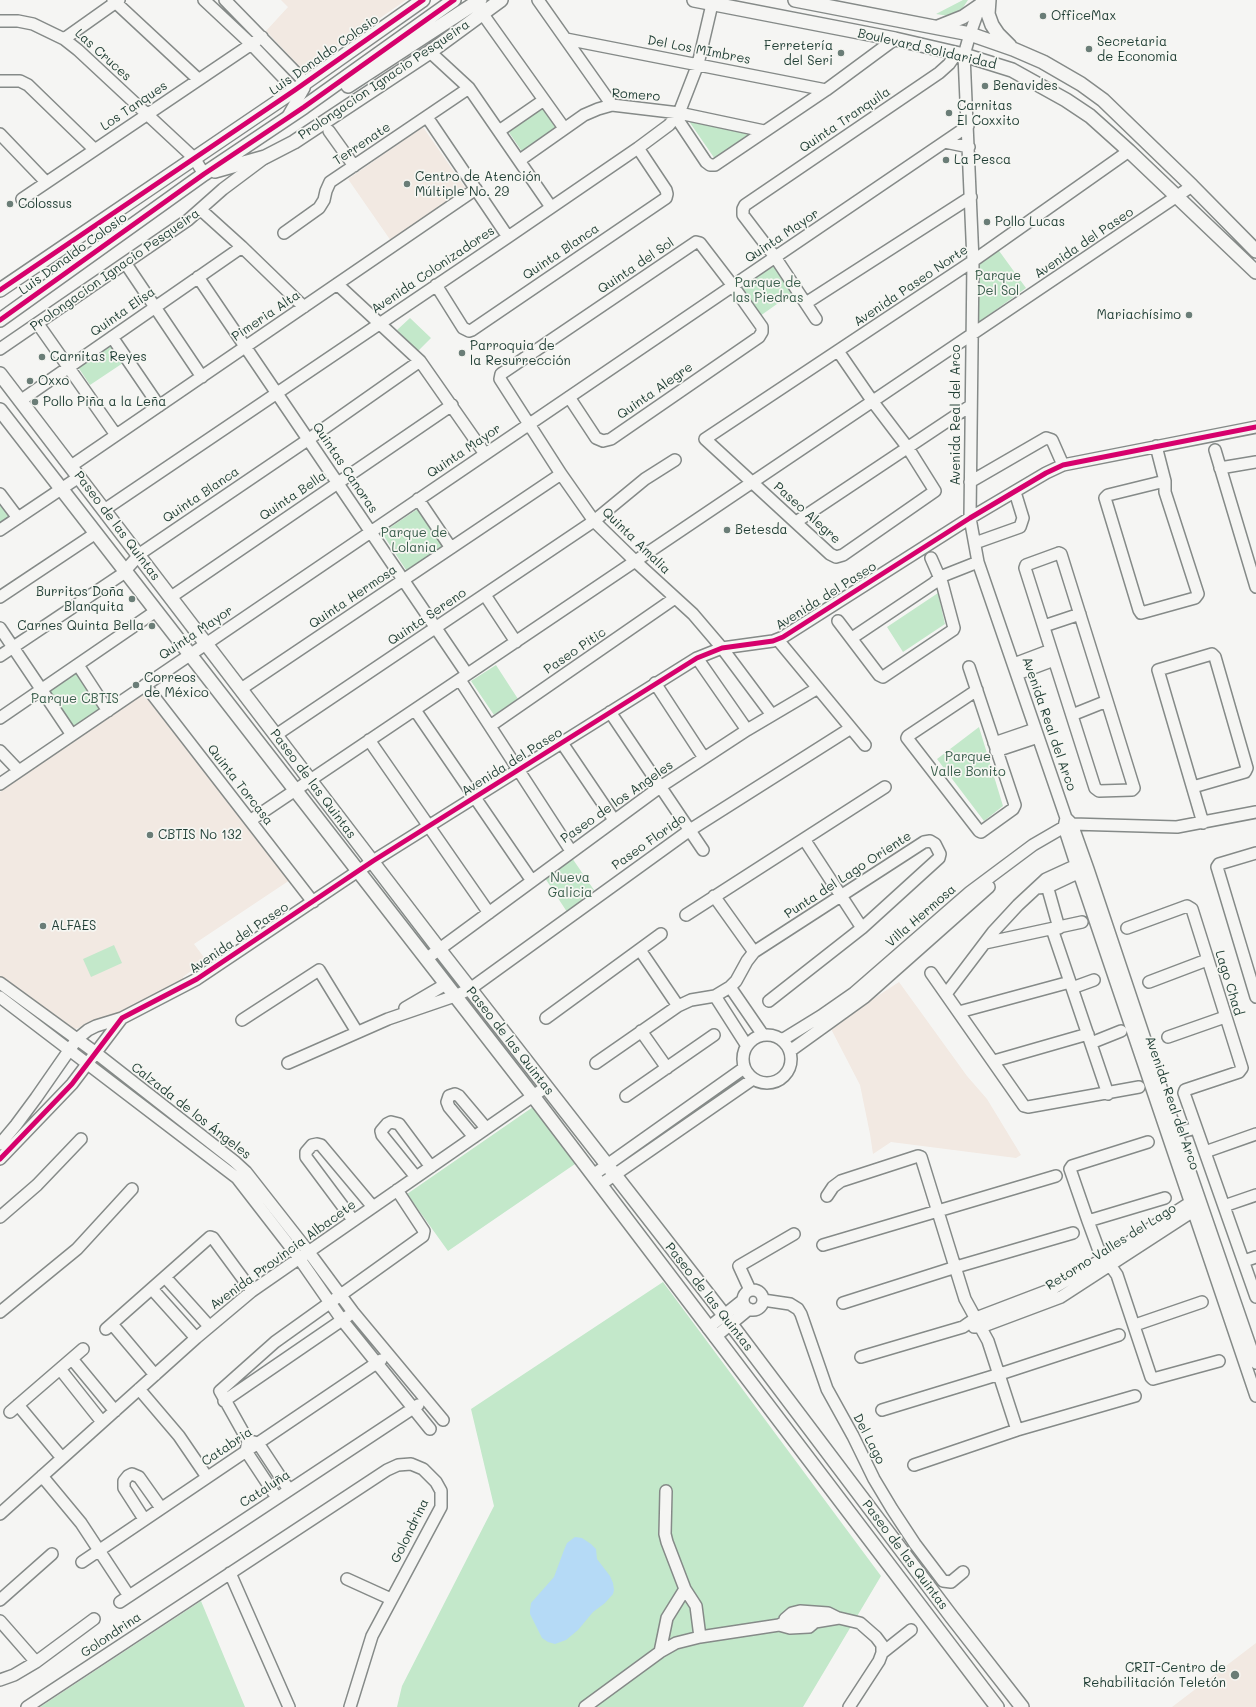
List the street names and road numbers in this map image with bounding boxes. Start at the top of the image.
street label: Luis Donaldo Colosio [266,11,382,99]
street label: Prolongacion Ignacio Pesqueira [295,17,473,143]
street label: Boulevard Solidaridad [856,25,998,73]
street label: Las Cruces [72,26,134,84]
street label: Del Los MImbres [646,32,752,68]
street label: Los Tanques [98,78,170,134]
street label: Quinta Tranquila [797,84,893,156]
street label: Romero [611,86,661,104]
street label: Terrenate [331,119,393,169]
street label: Avenida del Paseo [1032,204,1136,282]
street label: Prolongacion Ignacio Pesqueira [27,205,203,335]
street label: Quinta Mayor [742,206,822,266]
street label: Luis Donaldo Colosio [16,210,130,298]
street label: Quinta Blanca [520,221,602,283]
street label: Avenida Colonizadores [368,223,498,317]
street label: Quinta del Sol [595,235,677,297]
street label: Avenida Paseo Norte [851,242,971,330]
street label: Quinta Elisa [88,284,158,340]
street label: Pimeria Alta [229,287,303,345]
street label: Avenida Real del Arco [948,345,964,485]
street label: Quinta Alegre [614,359,696,423]
street label: Quintas Canoras [309,420,381,516]
street label: Quinta Mayor [424,421,504,481]
street label: Quinta Blanca [160,464,242,526]
street label: Paseo de las Quintas [71,468,163,584]
street label: Quinta Bella [257,468,329,524]
street label: Paseo Alegre [770,479,844,547]
street label: Quinta Amalia [598,504,674,578]
street label: Avenida del Paseo [773,559,879,633]
street label: Quinta Hermosa [306,562,400,632]
street label: Quinta Sereno [385,585,469,649]
street label: Quinta Mayor [156,603,236,663]
street label: Paseo Pitic [541,625,609,677]
street label: Avenida Real del Arco [1019,655,1079,793]
street label: Avenida del Paseo [459,725,565,799]
street label: Paseo de las Quintas [267,726,359,842]
street label: Quinta Torcasa [204,742,276,828]
street label: Paseo de los Angeles [558,757,676,847]
street label: Paseo Florido [609,811,689,873]
street label: Punta del Lago Oriente [782,828,914,922]
street label: Villa Hermosa [883,881,959,951]
street label: Avenida del Paseo [187,899,291,977]
street label: Lago Chad [1212,949,1246,1017]
street label: Paseo de las Quintas [463,984,557,1098]
street label: Avenida Real del Arco [1142,1034,1202,1172]
street label: Calzada de los Ángeles [128,1059,254,1163]
street label: Avenida Provincia Albacete [207,1197,359,1313]
street label: Retorno Valles del Lago [1043,1200,1179,1294]
street label: Paseo de las Quintas [662,1240,756,1354]
street label: Del Lago [850,1411,888,1467]
street label: Catabria [199,1424,255,1470]
street label: Cataluña [237,1467,293,1511]
street label: Golondrina [388,1496,432,1566]
street label: Paseo de las Quintas [859,1497,951,1613]
street label: Golondrina [78,1609,144,1661]

